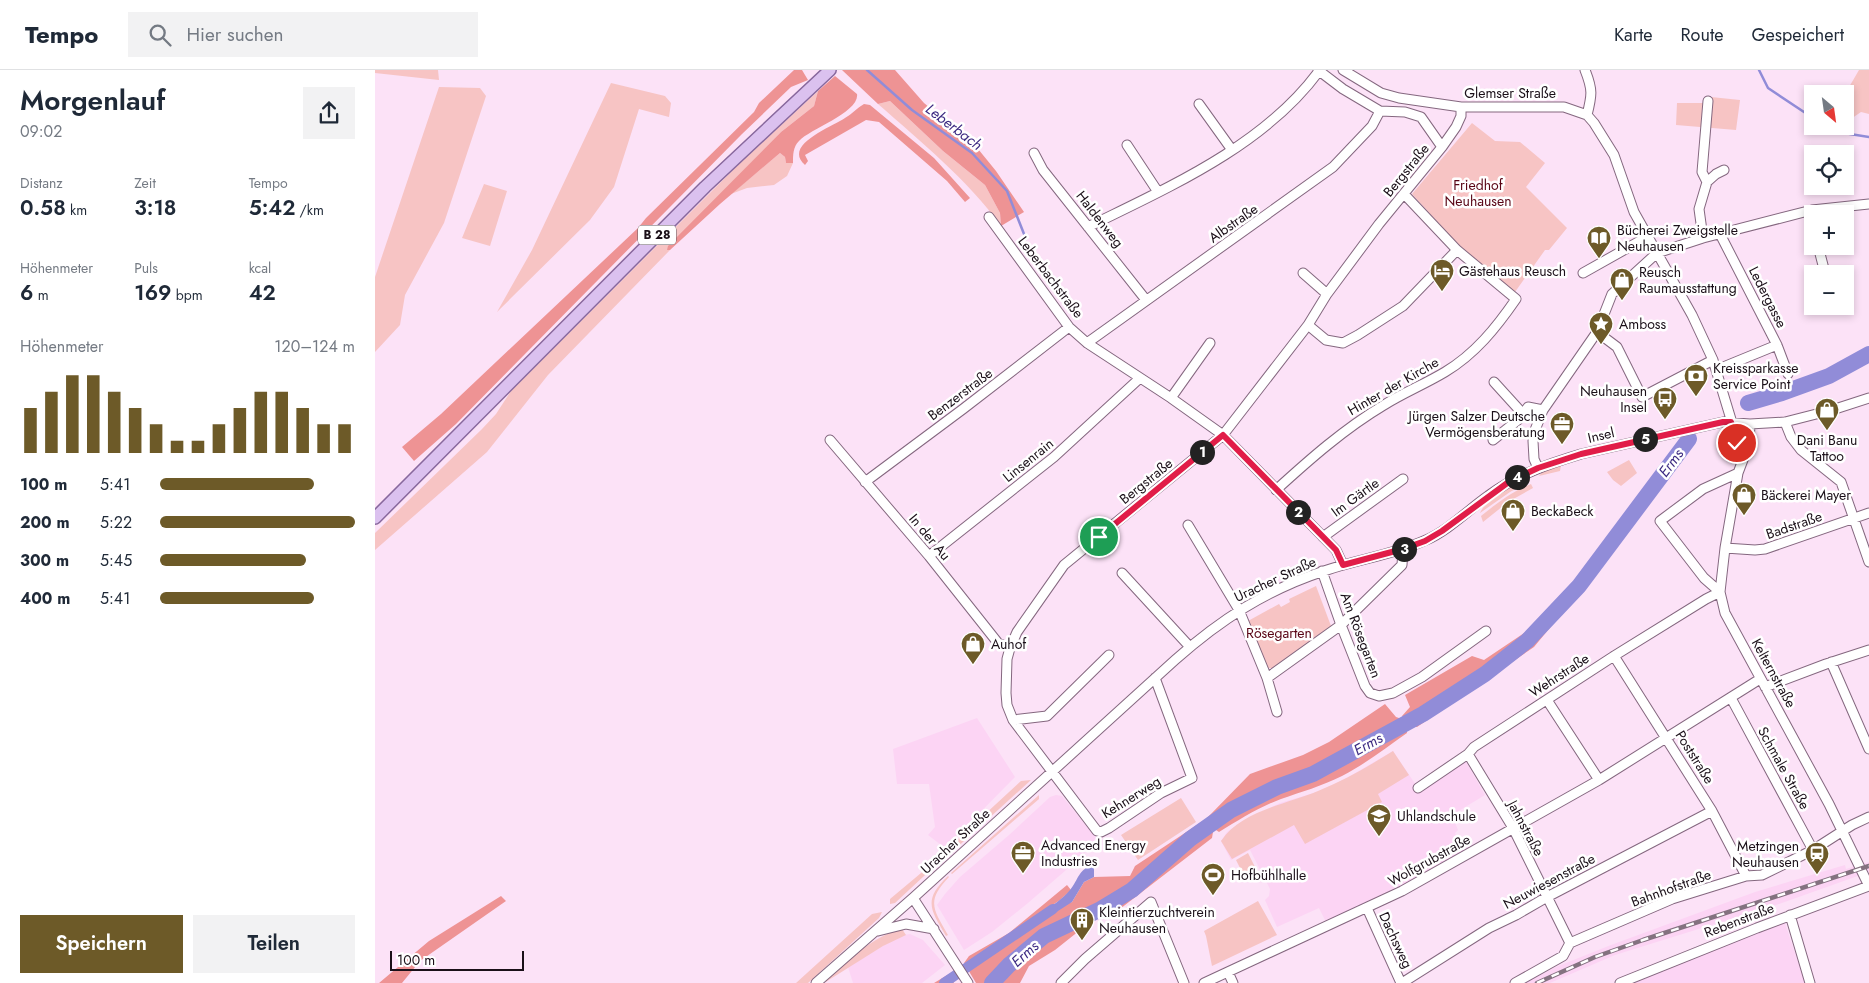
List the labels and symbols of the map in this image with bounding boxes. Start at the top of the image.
street label: Glemser Straße [1464,83,1556,103]
north arrow [1804,85,1854,135]
water label: Leberbach [921,98,987,156]
street label: Bergstraße [1378,139,1434,201]
park label: Friedhof Neuhausen [1444,175,1512,211]
street label: Haldenweg [1072,186,1128,252]
street label: Albstraße [1204,199,1262,247]
place label: Bücherei Zweigstelle Neuhausen [1617,220,1738,256]
library icon: Bücherei Zweigstelle Neuhausen [1586,225,1612,259]
road number: B 28 [638,226,676,244]
street label: Leberbachstraße [1014,232,1088,322]
hotel icon: Gästehaus Reusch [1429,258,1455,292]
place label: Gästehaus Reusch [1459,261,1566,281]
place label: Reusch Raumausstattung [1639,262,1737,298]
street label: Ledergasse [1744,263,1792,331]
shop icon: Reusch Raumausstattung [1609,267,1635,301]
place icon: Amboss [1588,311,1614,345]
place label: Amboss [1619,314,1666,334]
street label: Hinter der Kirche [1344,352,1442,420]
place label: Kreissparkasse Service Point [1713,358,1799,394]
street label: Benzerstraße [924,363,996,425]
bank icon: Kreissparkasse Service Point [1683,363,1709,397]
place label: Neuhausen Insel [1580,381,1647,417]
bus stop icon: Neuhausen Insel [1652,386,1678,420]
shop icon: Dani Banu Tattoo [1814,397,1840,431]
place label: Jürgen Salzer Deutsche Vermögensberatung [1407,406,1545,442]
office icon: Jürgen Salzer Deutsche Vermögensberatung [1549,411,1575,445]
street label: Insel [1586,422,1616,448]
pin [1716,422,1758,464]
pin: 5 [1633,426,1657,452]
place label: Dani Banu Tattoo [1797,430,1857,466]
street label: Linsenrain [998,433,1058,487]
pin: 1 [1189,440,1215,464]
water label: Erms [1653,444,1689,482]
street label: Bergstraße [1115,453,1177,509]
pin: 4 [1505,464,1529,490]
street label: Im Gärtle [1327,473,1383,521]
shop icon: Bäckerei Mayer [1731,482,1757,516]
place label: Bäckerei Mayer [1761,485,1851,505]
shop icon: BeckaBeck [1500,498,1526,532]
pin: 2 [1285,500,1311,524]
place label: BeckaBeck [1531,501,1594,521]
street label: Badstraße [1763,506,1825,544]
street label: In der Au [905,509,955,565]
pin [1078,516,1120,558]
pin: 3 [1391,536,1417,562]
street label: Uracher Straße [1231,551,1319,607]
street label: Am Rösegarten [1336,589,1386,681]
park label: Rösegarten [1246,623,1312,643]
shop icon: Auhof [960,631,986,665]
place label: Auhof [991,634,1027,654]
street label: Kelternstraße [1747,635,1801,711]
street label: Wehrstraße [1525,648,1593,702]
street label: Schmale Straße [1753,723,1815,813]
street label: Poststraße [1671,726,1719,788]
water label: Erms [1349,727,1387,761]
street label: Kehnerweg [1098,771,1164,823]
street label: Jahnstraße [1502,795,1549,859]
school or university icon: Uhlandschule [1366,803,1392,837]
street label: Uracher Straße [916,804,994,878]
place label: Uhlandschule [1397,806,1476,826]
street label: Wolfgrubstraße [1384,829,1474,891]
place label: Advanced Energy Industries [1041,835,1146,871]
place label: Metzingen Neuhausen [1732,836,1799,872]
office icon: Advanced Energy Industries [1010,840,1036,874]
station icon: Metzingen Neuhausen [1804,841,1830,875]
street label: Neuwiesenstraße [1499,848,1599,914]
sports icon: Hofbühlhalle [1200,862,1226,896]
street label: Bahnhofstraße [1628,864,1714,912]
place label: Hofbühlhalle [1231,865,1306,885]
street label: Rebenstraße [1701,898,1777,942]
place label: Kleintierzuchtverein Neuhausen [1099,902,1215,938]
building icon: Kleintierzuchtverein Neuhausen [1069,907,1095,941]
street label: Dachsweg [1374,908,1418,972]
water label: Erms [1006,936,1044,972]
scale bar [390,948,524,971]

